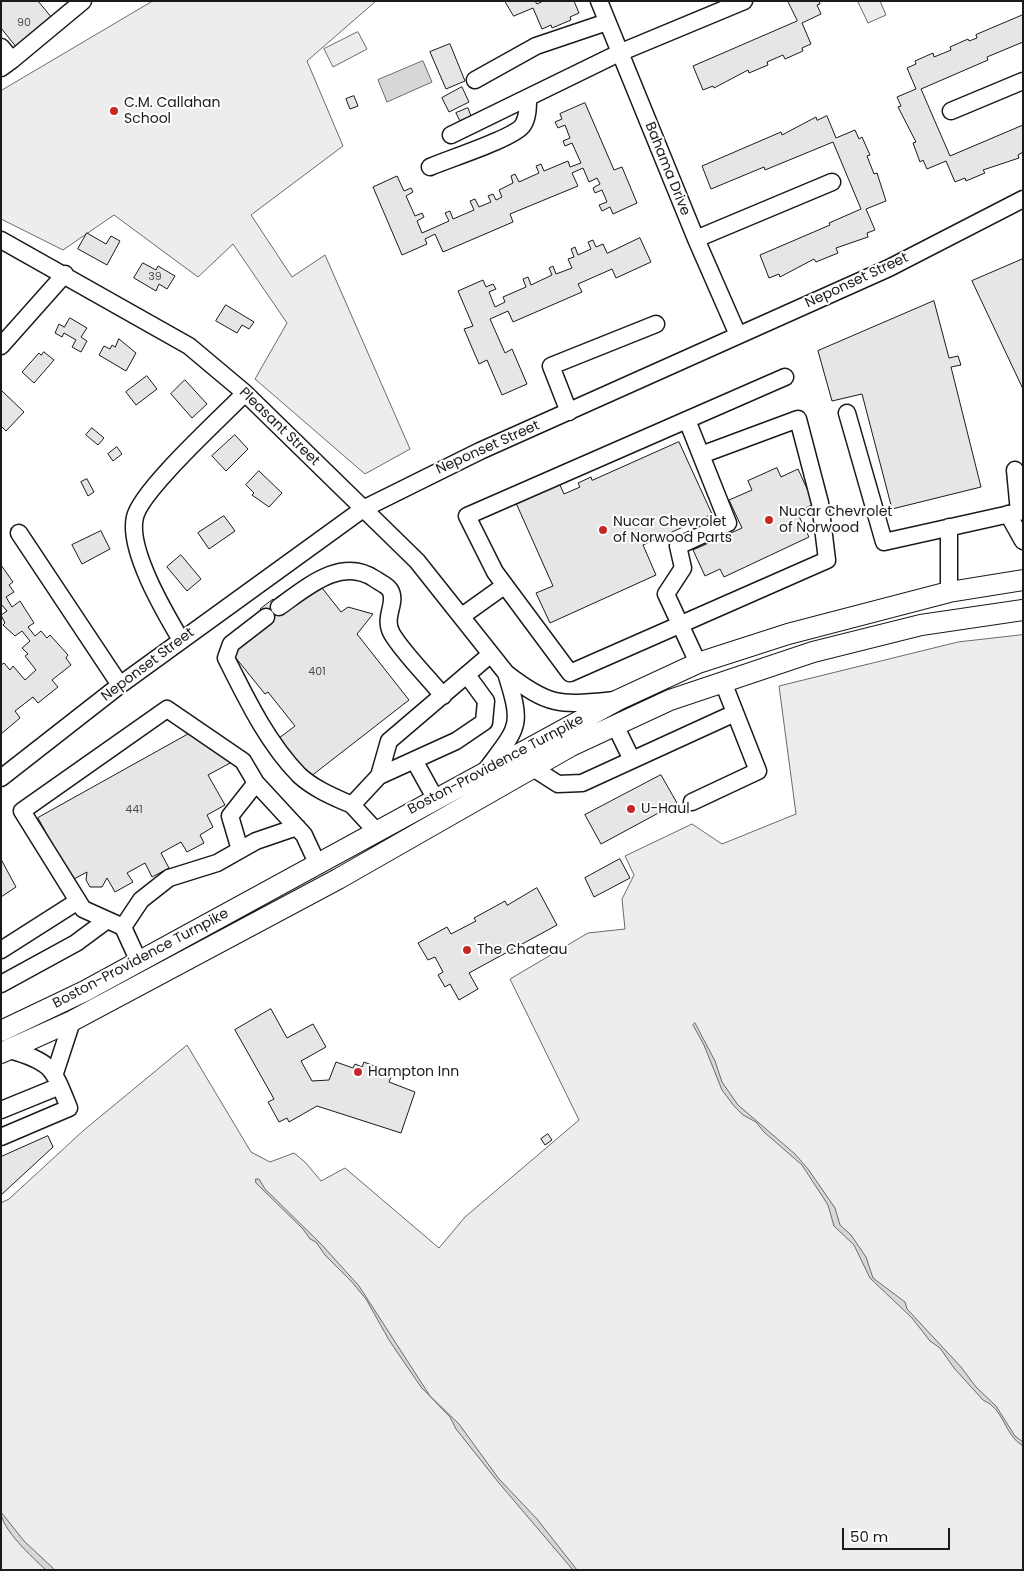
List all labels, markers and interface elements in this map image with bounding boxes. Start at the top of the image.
house number: 90 [17,16,31,30]
place label: C.M. Callahan School [124,95,220,128]
marker: C.M. Callahan School [108,105,120,117]
street label: Bahama Drive [641,120,693,218]
street label: Neponset Street [803,250,911,312]
house number: 39 [148,270,162,284]
street label: Pleasant Street [235,384,323,470]
street label: Neponset Street [434,418,542,478]
place label: Nucar Chevrolet of Norwood [779,504,892,536]
place label: Nucar Chevrolet of Norwood Parts [613,514,732,546]
marker: Nucar Chevrolet of Norwood [763,514,775,526]
marker: Nucar Chevrolet of Norwood Parts [597,524,609,536]
street label: Neponset Street [98,625,198,705]
house number: 401 [308,665,326,679]
street label: Boston-Providence Turnpike [405,711,587,819]
place label: U-Haul [641,801,690,817]
house number: 441 [125,803,143,817]
marker: U-Haul [625,803,637,815]
street label: Boston-Providence Turnpike [50,905,232,1013]
place label: The Chateau [477,942,567,958]
marker: The Chateau [461,944,473,956]
place label: Hampton Inn [368,1064,459,1080]
marker: Hampton Inn [352,1066,364,1078]
scale bar [844,1518,952,1550]
text: 50 m [850,1526,888,1547]

